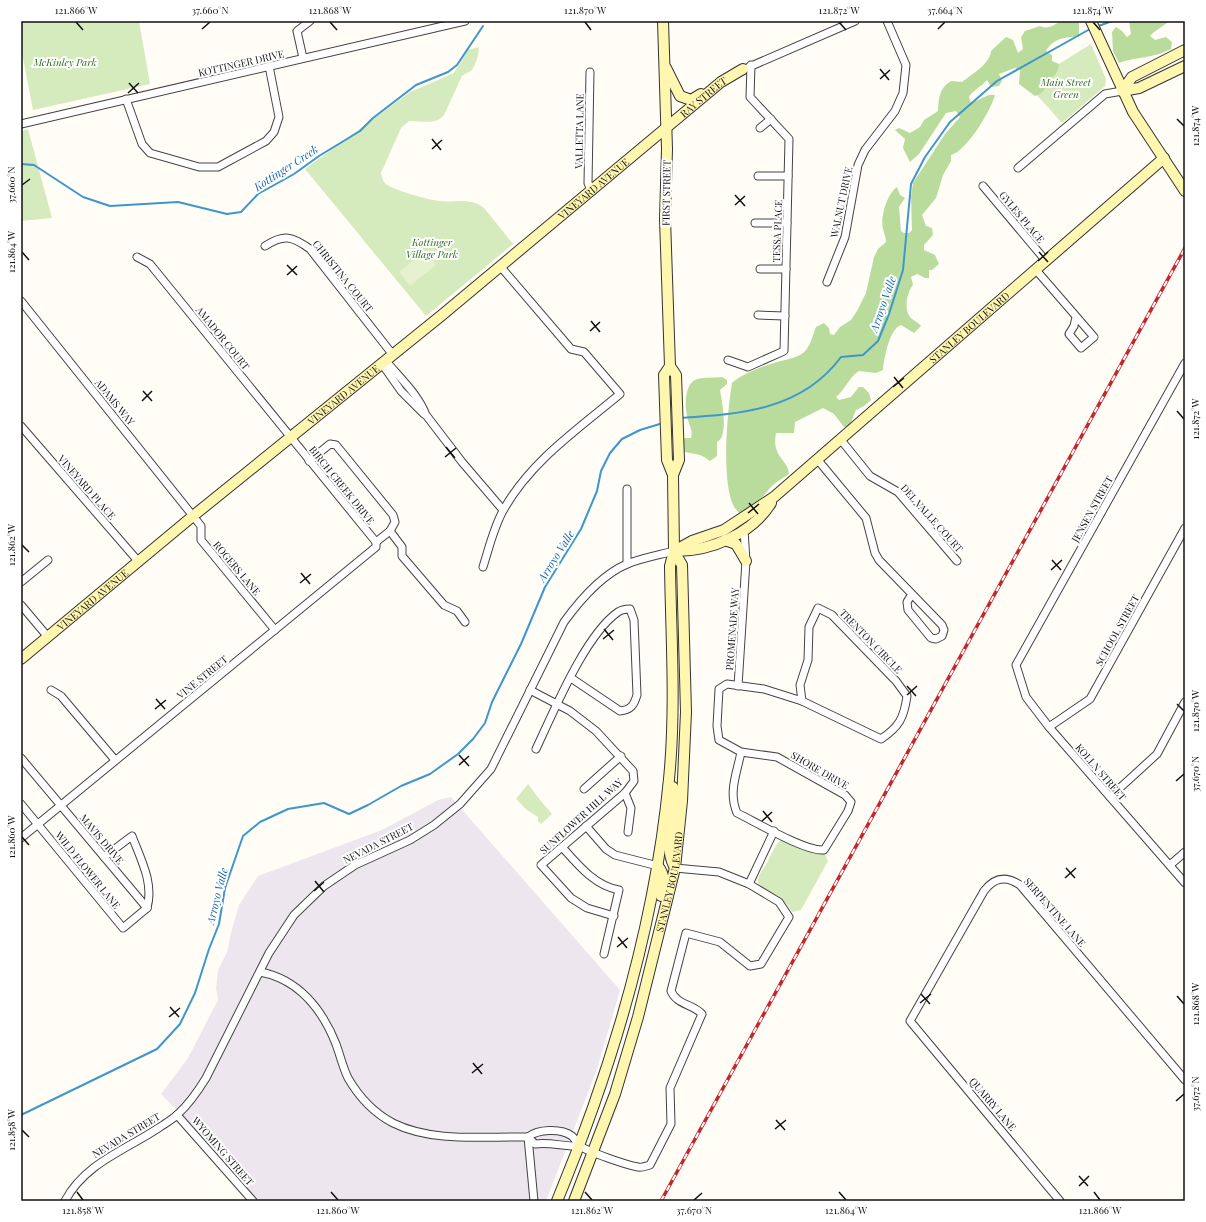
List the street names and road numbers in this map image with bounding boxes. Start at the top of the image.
street label: KOTTINGER DRIVE [197,46,285,80]
street label: RAY STREET [677,73,729,120]
street label: VALLETTA LANE [571,93,587,170]
street label: VINEYARD AVENUE [554,155,632,223]
street label: FIRST STREET [658,160,674,226]
street label: WALNUT DRIVE [826,165,855,240]
street label: GYLES PLACE [996,188,1048,246]
street label: TESSA PLACE [769,199,785,263]
street label: CHRISTINA COURT [310,237,376,315]
street label: STANLEY BOULEVARD [926,288,1012,366]
street label: AMADOR COURT [192,303,253,373]
street label: VINEYARD AVENUE [304,361,382,428]
street label: ADAMS WAY [91,375,138,428]
street label: BIRCH CREEK DRIVE [306,443,378,527]
street label: VINEYARD PLACE [54,451,119,522]
street label: JENSEN STREET [1067,473,1116,546]
street label: DEL VALLE COURT [898,481,966,555]
street label: ROGERS LANE [210,538,264,598]
street label: VINEYARD AVENUE [53,566,131,634]
street label: PROMENADE WAY [722,587,742,671]
street label: SCHOOL STREET [1092,592,1142,668]
street label: TRENTON CIRCLE [837,606,905,676]
street label: VINE STREET [173,652,230,703]
street label: KOLLN STREET [1072,741,1130,803]
street label: SHORE DRIVE [788,748,852,792]
street label: SUNFLOWER HILL WAY [536,775,626,857]
street label: MAVIS DRIVE [77,811,127,867]
street label: NEVADA STREET [340,819,416,867]
street label: WILD FLOWER LANE [52,828,124,912]
street label: STANLEY BOULEVARD [652,831,686,933]
street label: SERPENTINE LANE [1021,874,1089,950]
street label: QUARRY LANE [967,1074,1019,1134]
street label: NEVADA STREET [89,1109,163,1161]
street label: WYOMING STREET [188,1113,257,1188]

